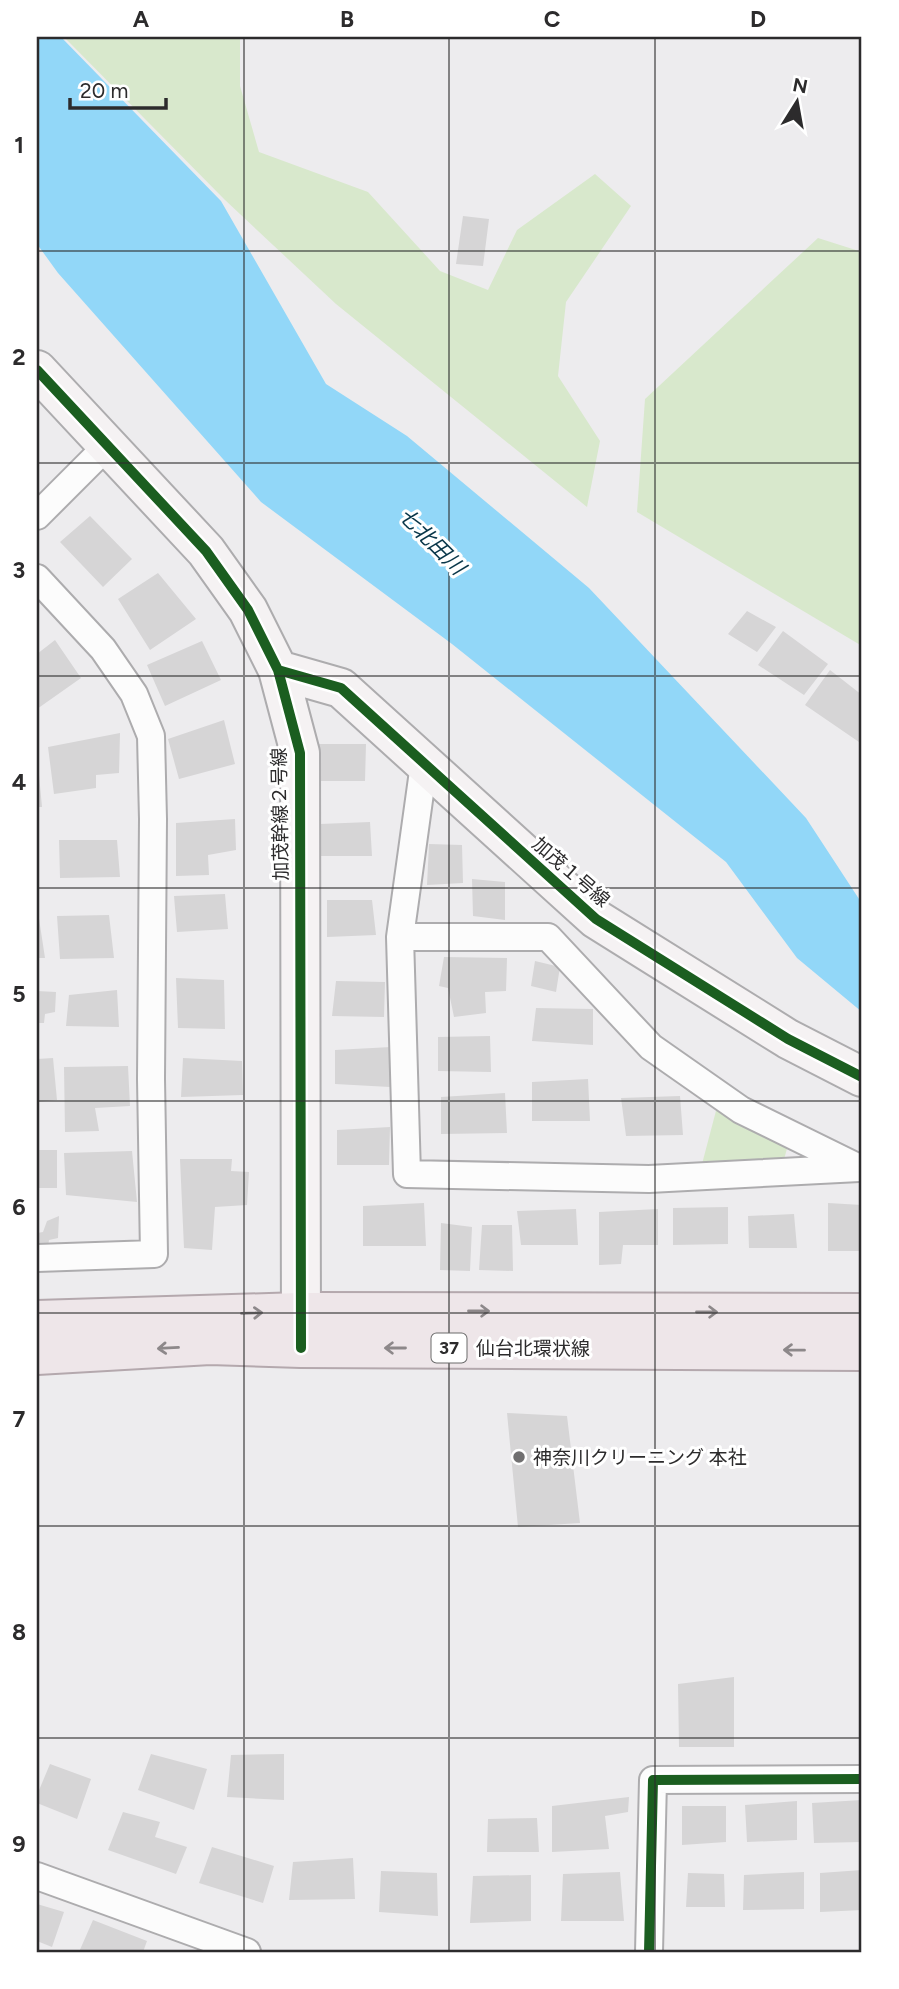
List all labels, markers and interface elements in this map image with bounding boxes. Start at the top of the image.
text: A [133,5,150,33]
text: B [340,5,354,33]
text: C [544,5,561,33]
text: D [750,5,766,33]
scale bar [70,66,166,110]
north arrow [762,66,832,136]
text: N [791,73,810,98]
text: 20 m [80,78,128,103]
text: 1 [14,131,24,159]
text: 2 [12,343,26,371]
water label: 七北田川 [393,502,472,581]
text: 3 [13,556,25,584]
street label: 加茂幹線２号線 [267,747,293,881]
text: 4 [12,768,26,796]
street label: 加茂１号線 [528,832,614,912]
text: 5 [12,980,26,1008]
text: 6 [12,1193,26,1221]
one-way arrow [468,1304,491,1318]
one-way arrow [695,1305,718,1319]
one-way arrow [240,1307,263,1320]
road number: 37 [432,1334,466,1363]
street label: 仙台北環状線 [476,1337,590,1360]
one-way arrow [156,1341,179,1354]
one-way arrow [384,1341,407,1355]
one-way arrow [783,1344,806,1357]
text: 7 [13,1405,26,1433]
place label: 神奈川クリーニング 本社 [533,1446,747,1469]
marker: 神奈川クリーニング 本社 [511,1449,527,1465]
text: 8 [12,1618,26,1646]
text: 9 [12,1830,26,1858]

